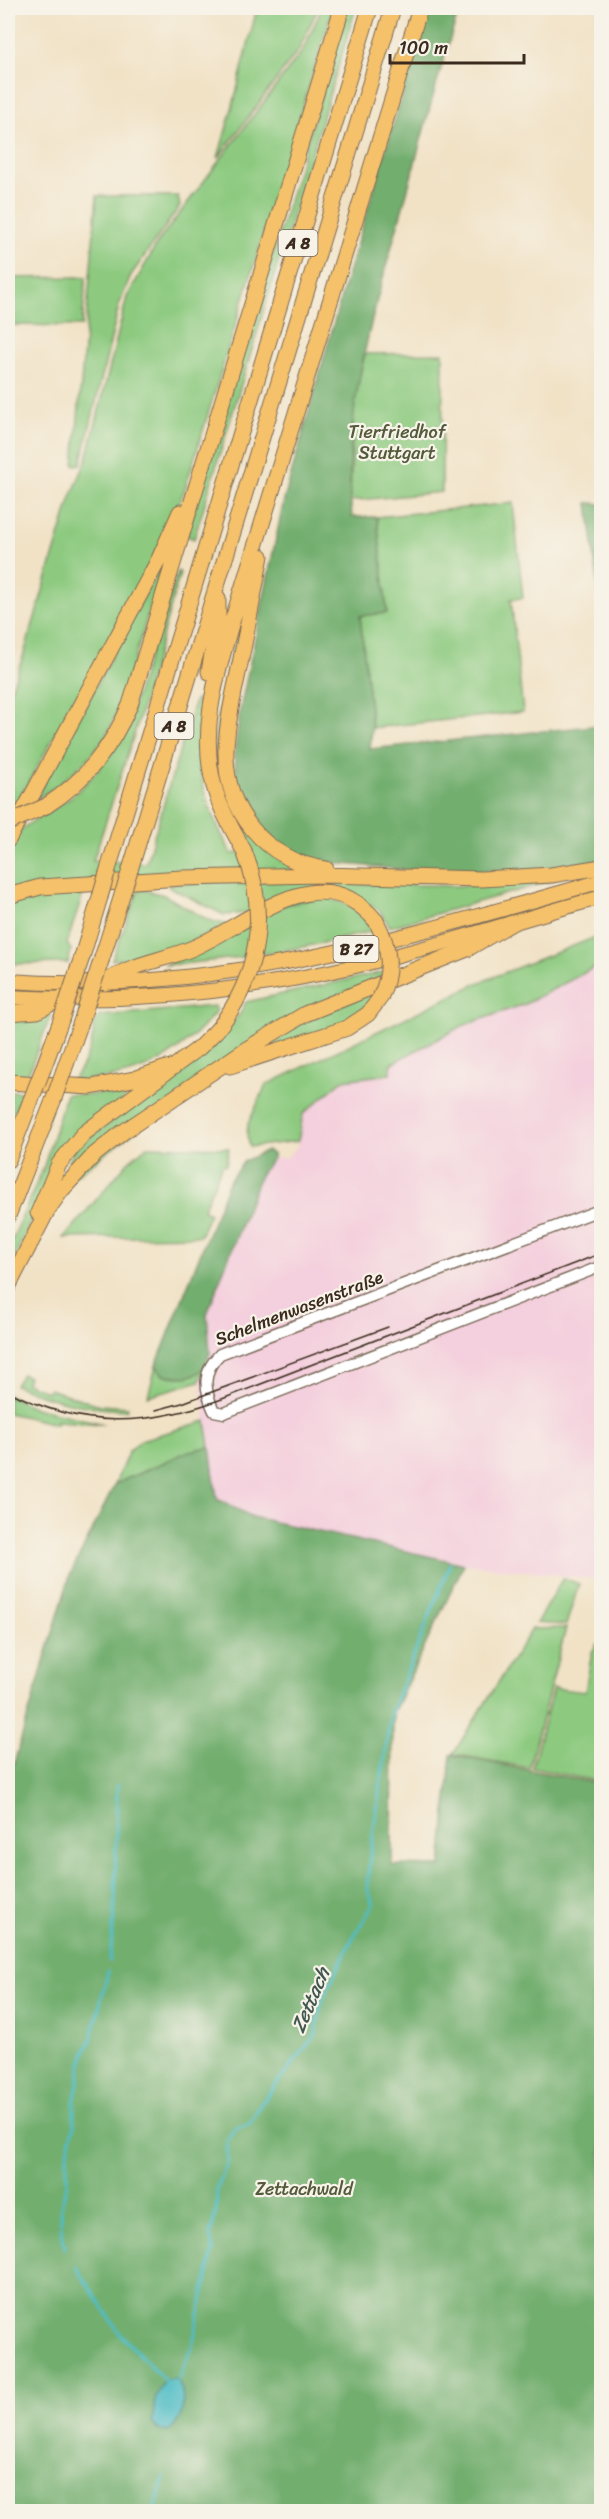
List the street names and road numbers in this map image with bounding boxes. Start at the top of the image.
road number: A 8 [278,230,318,256]
road number: A 8 [154,713,194,739]
road number: B 27 [334,936,378,962]
street label: Schelmenwasenstraße [210,1261,388,1355]

